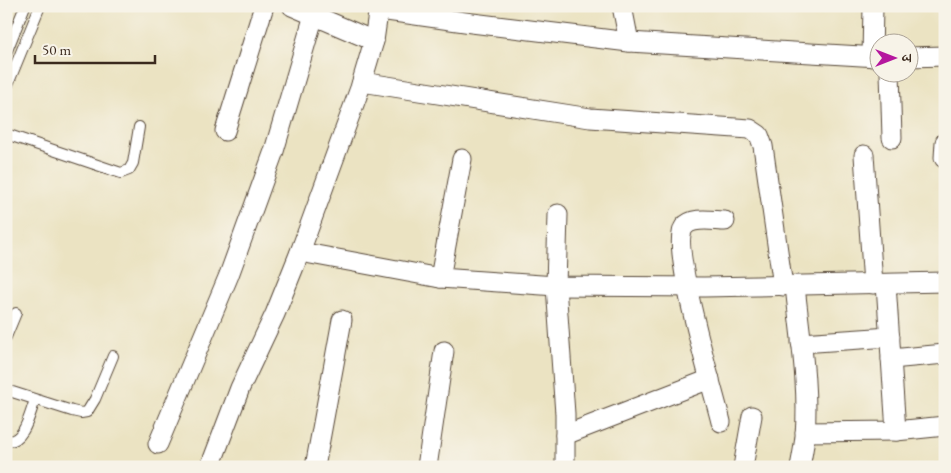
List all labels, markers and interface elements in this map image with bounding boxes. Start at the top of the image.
scale bar [35,32,155,64]
north arrow [868,32,918,82]
text: 50 m [42,40,71,59]
text: उ [898,53,916,62]

